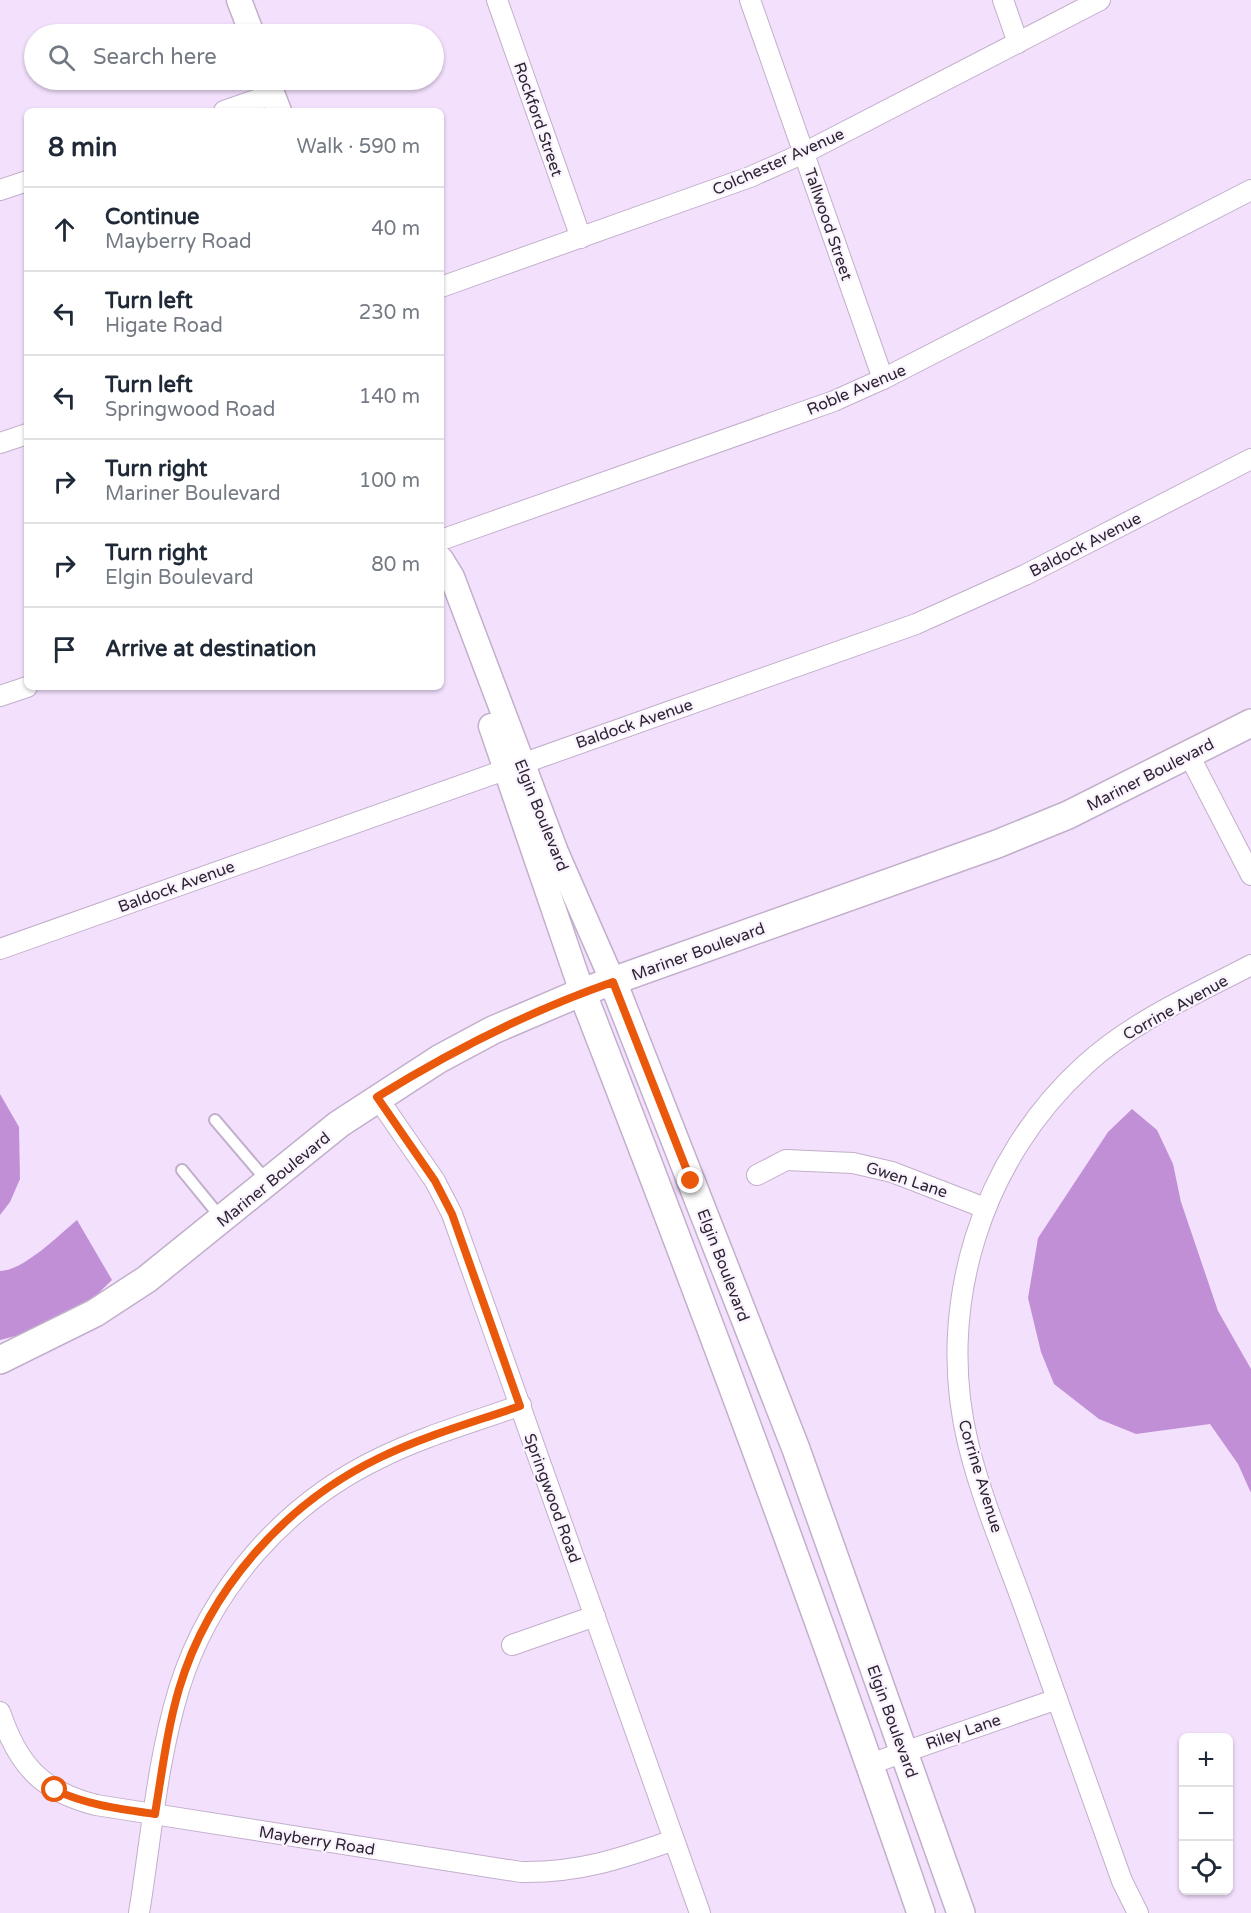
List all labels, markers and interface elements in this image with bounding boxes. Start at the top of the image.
search box [24,24,444,90]
icon: search [45,41,78,74]
text: Search here [93,44,217,70]
street label: Rockford Street [509,60,567,179]
street label: Colchester Avenue [709,124,847,200]
text: 8 min [48,132,117,163]
text: Walk · 590 m [297,135,420,159]
street label: Tallwood Street [799,166,857,283]
text: Continue [105,204,200,230]
icon: ahead [48,213,81,246]
text: 40 m [371,217,420,241]
text: Mayberry Road [105,230,252,254]
text: Turn left [105,288,193,314]
icon: left [48,297,81,330]
text: 230 m [359,301,420,325]
text: Higate Road [105,314,223,338]
street label: Roble Avenue [804,360,909,420]
text: Turn left [105,372,193,398]
icon: left [48,381,81,414]
text: 140 m [359,385,420,409]
text: Springwood Road [105,398,275,422]
text: Turn right [105,456,207,482]
icon: right [48,465,81,498]
text: 100 m [359,469,420,493]
text: Mariner Boulevard [105,482,281,506]
street label: Baldock Avenue [1026,508,1145,582]
text: Turn right [105,540,207,566]
icon: right [48,549,81,582]
text: 80 m [371,553,420,577]
text: Elgin Boulevard [105,566,254,590]
icon: arrive [48,633,81,666]
text: Arrive at destination [105,636,316,662]
street label: Baldock Avenue [573,695,696,753]
street label: Mariner Boulevard [1083,734,1218,816]
street label: Elgin Boulevard [510,756,573,874]
street label: Baldock Avenue [115,857,237,917]
street label: Mariner Boulevard [629,919,768,985]
street label: Corrine Avenue [1119,971,1232,1045]
street label: Mariner Boulevard [213,1128,334,1232]
street label: Gwen Lane [863,1157,950,1203]
route end [677,1167,703,1193]
street label: Elgin Boulevard [692,1206,754,1324]
street label: Corrine Avenue [953,1417,1007,1535]
street label: Springwood Road [519,1431,585,1566]
street label: Elgin Boulevard [862,1662,922,1781]
street label: Riley Lane [923,1710,1004,1754]
map controls [1179,1733,1233,1895]
button: + [1179,1733,1233,1787]
route start [41,1776,67,1802]
button: − [1179,1787,1233,1841]
street label: Mayberry Road [257,1822,376,1860]
button: locate [1179,1841,1233,1895]

